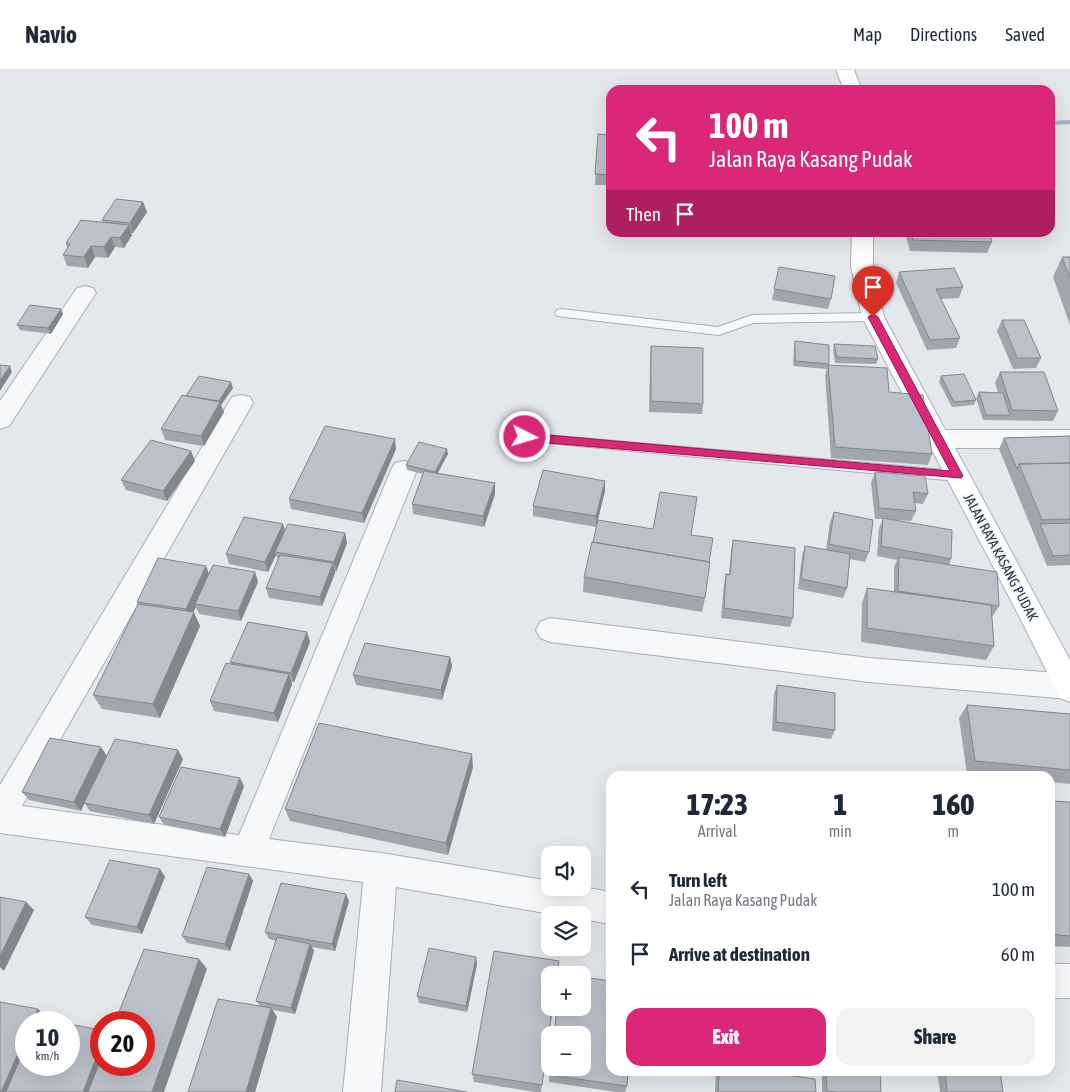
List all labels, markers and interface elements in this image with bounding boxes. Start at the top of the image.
text: Navio [25,21,77,48]
text: Map [853,24,882,45]
text: Directions [910,24,977,45]
text: Saved [1005,24,1045,45]
icon: left [626,105,691,170]
text: 100 m [709,105,788,145]
text: Jalan Raya Kasang Pudak [709,146,913,172]
icon: arrive [671,200,699,228]
text: Then [626,203,661,225]
pin [852,266,894,317]
icon: arrive [859,273,887,301]
position arrow [498,410,550,462]
street label: JALAN RAYA KASANG PUDAK [961,491,1041,624]
text: 17:23 [686,787,748,821]
text: 1 [833,787,847,821]
text: 160 [932,787,974,821]
text: Arrival [698,822,737,840]
text: min [829,822,852,840]
text: m [948,822,959,840]
map controls [541,846,591,1076]
button: sound [541,846,591,896]
text: Turn left [669,869,727,891]
icon: left [626,875,654,903]
text: 100 m [992,878,1035,900]
text: Jalan Raya Kasang Pudak [669,891,817,909]
button: layers [541,906,591,956]
icon: arrive [626,940,654,968]
text: Arrive at destination [669,943,810,965]
text: 60 m [1001,943,1035,965]
button: + [541,966,591,1016]
button: Exit [626,1008,826,1066]
button: Share [836,1008,1035,1066]
speed limit sign: 20 [90,1011,155,1076]
text: 10 [36,1023,59,1051]
button: − [541,1026,591,1076]
text: km/h [36,1049,59,1063]

